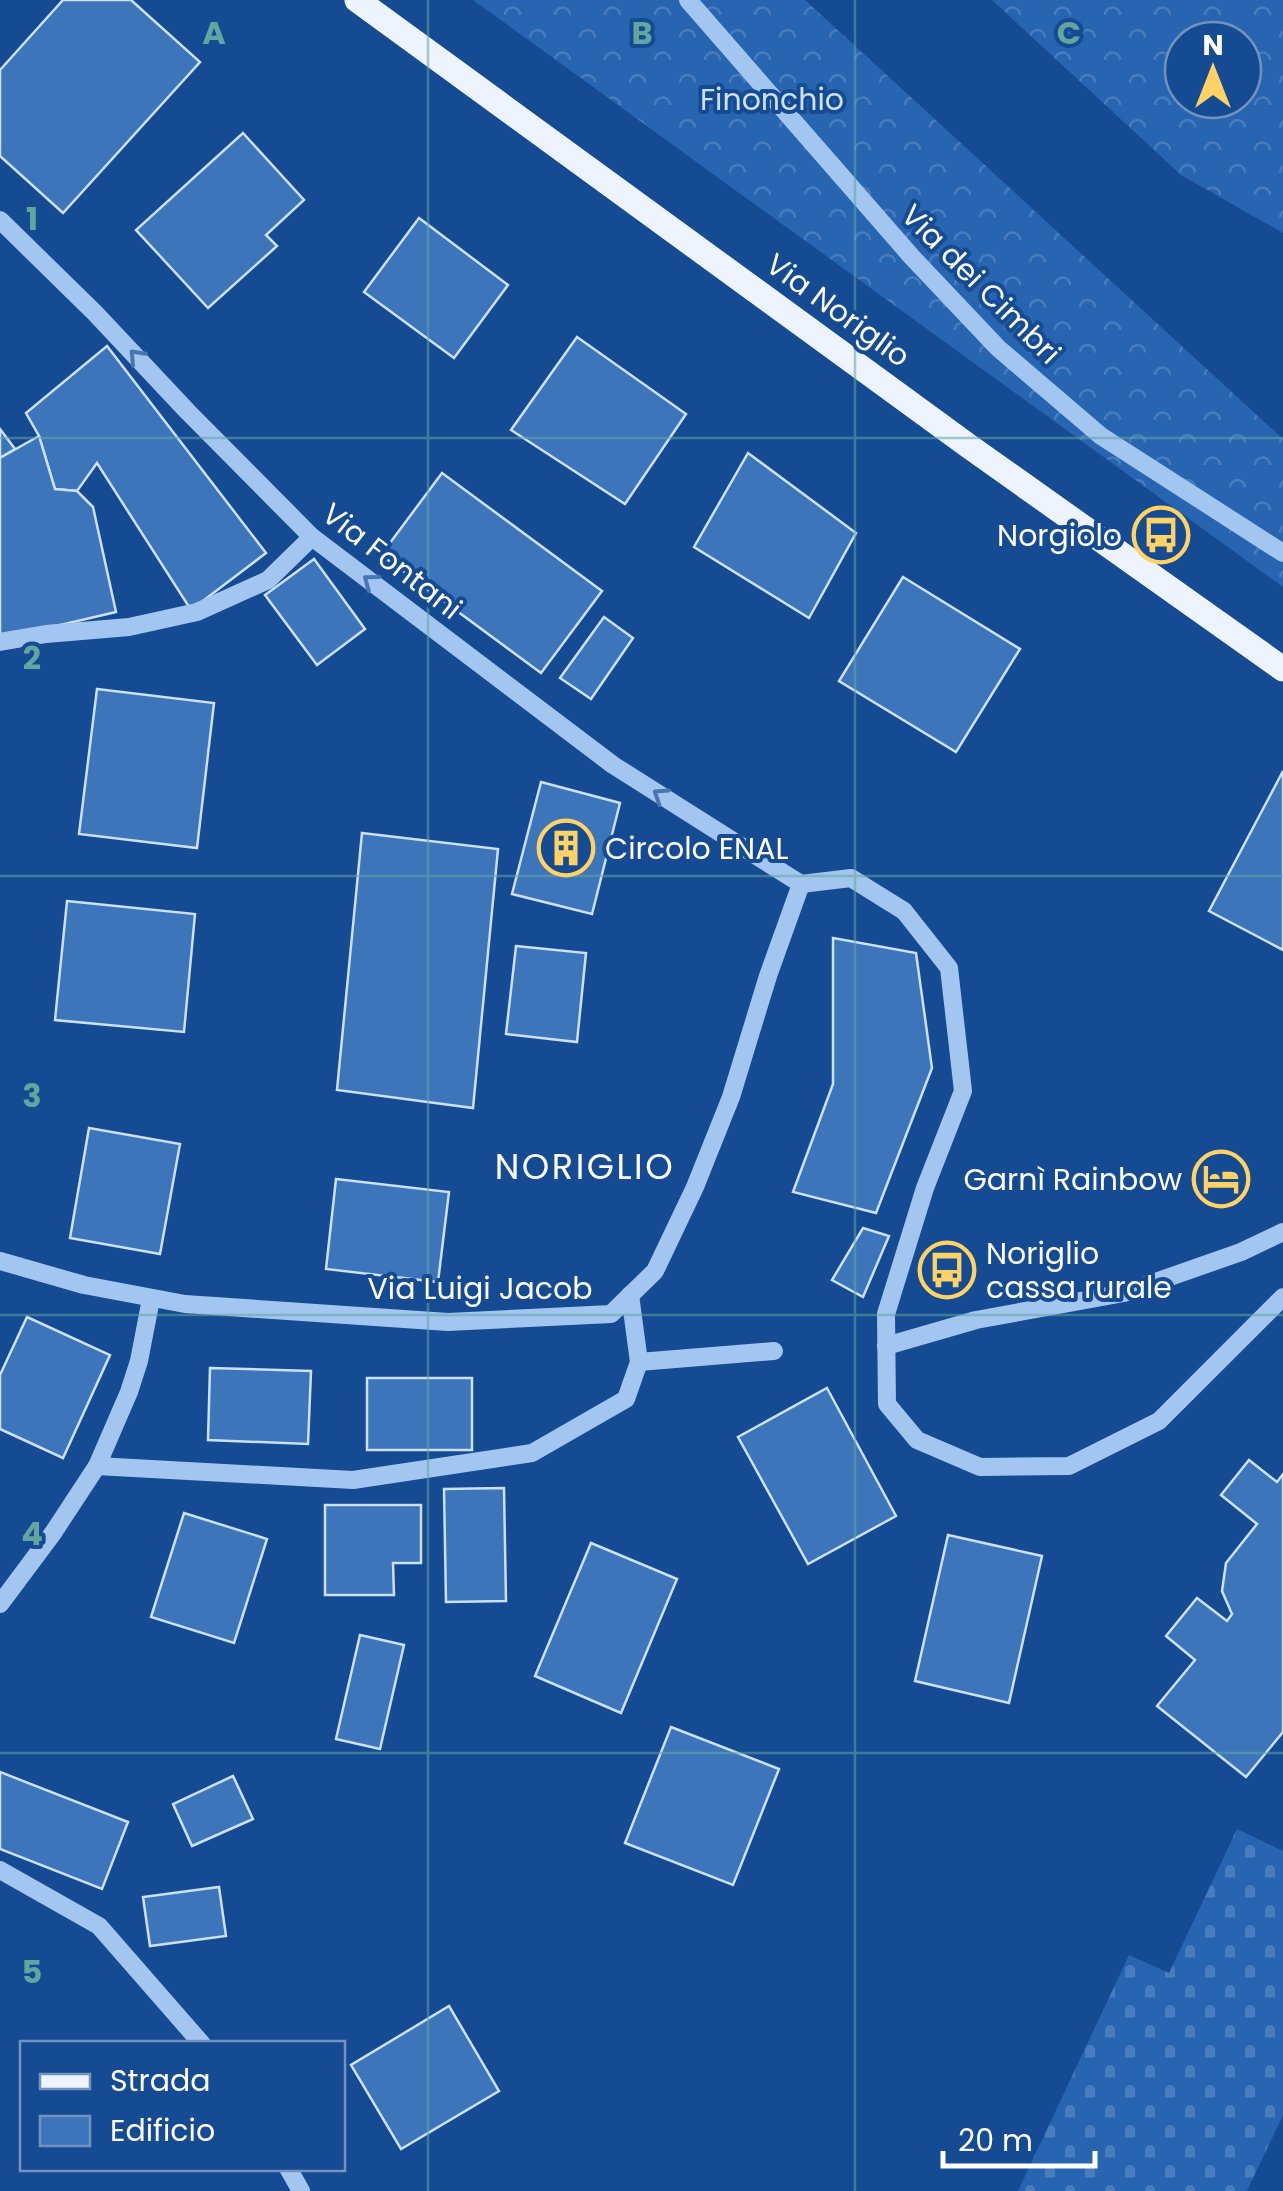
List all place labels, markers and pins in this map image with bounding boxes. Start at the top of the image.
bus stop icon: Norgiolo [1131,505,1191,565]
place label: Norgiolo [997,514,1122,557]
building icon: Circolo ENAL [536,818,596,878]
place label: Circolo ENAL [605,827,788,870]
hotel icon: Garnì Rainbow [1191,1149,1251,1209]
place label: Garnì Rainbow [963,1158,1182,1201]
place label: Noriglio cassa rurale [986,1232,1172,1309]
bus stop icon: Noriglio cassa rurale [917,1240,977,1300]

